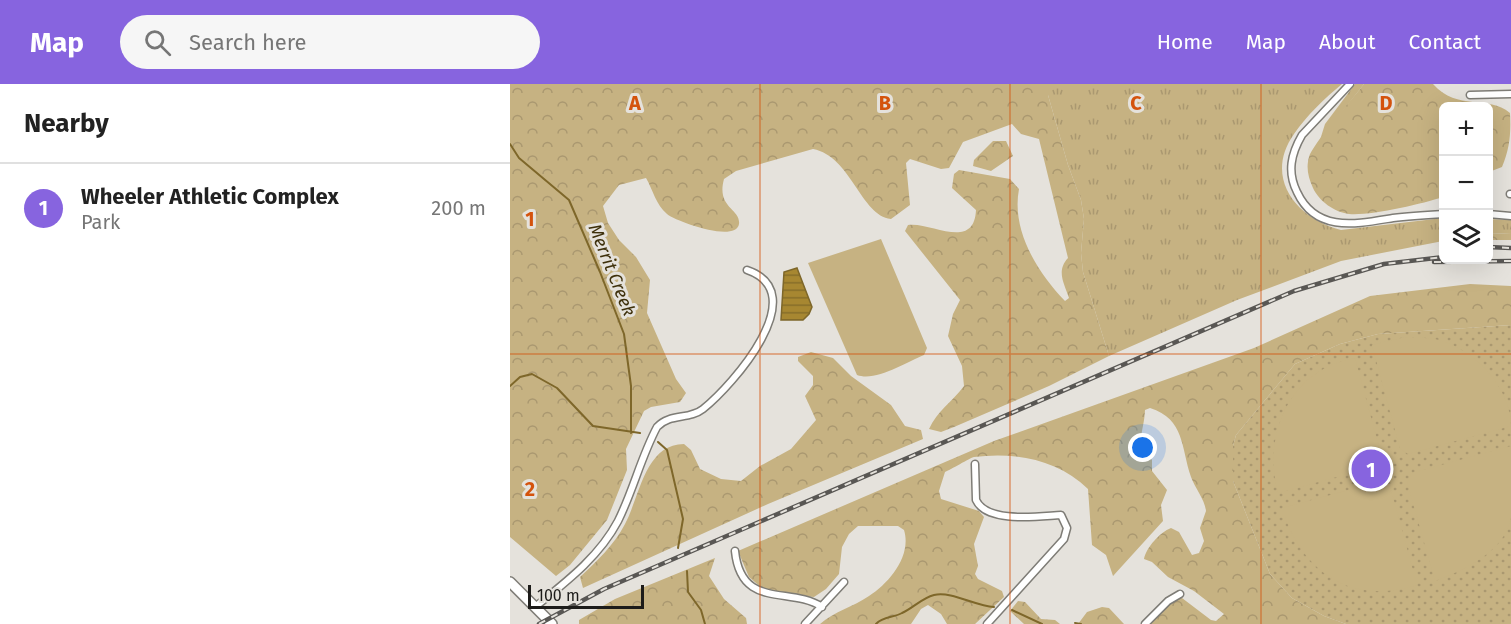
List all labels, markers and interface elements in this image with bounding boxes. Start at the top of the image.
search box [120,15,540,69]
text: Map [30,26,84,59]
icon: search [141,26,174,59]
text: Search here [189,29,307,56]
text: Home [1157,29,1213,55]
text: Map [1246,29,1286,55]
text: About [1319,29,1376,55]
text: Contact [1409,29,1481,55]
text: A [628,91,642,115]
text: B [879,91,891,115]
text: C [1130,91,1142,115]
text: D [1379,91,1393,115]
map controls [1439,102,1493,264]
button: + [1439,102,1493,156]
text: Nearby [24,108,109,139]
button: − [1439,156,1493,210]
text: Wheeler Athletic Complex [81,183,339,210]
text: 1 [39,196,48,220]
text: 200 m [431,196,486,220]
text: 1 [525,207,535,231]
text: Park [81,210,120,234]
button: layers [1439,210,1493,264]
water label: Merrit Creek [584,221,641,319]
your location [1128,433,1157,462]
pin: 1 [1352,446,1390,492]
text: 2 [525,477,535,501]
scale bar [528,582,644,610]
text: 100 m [537,586,580,605]

